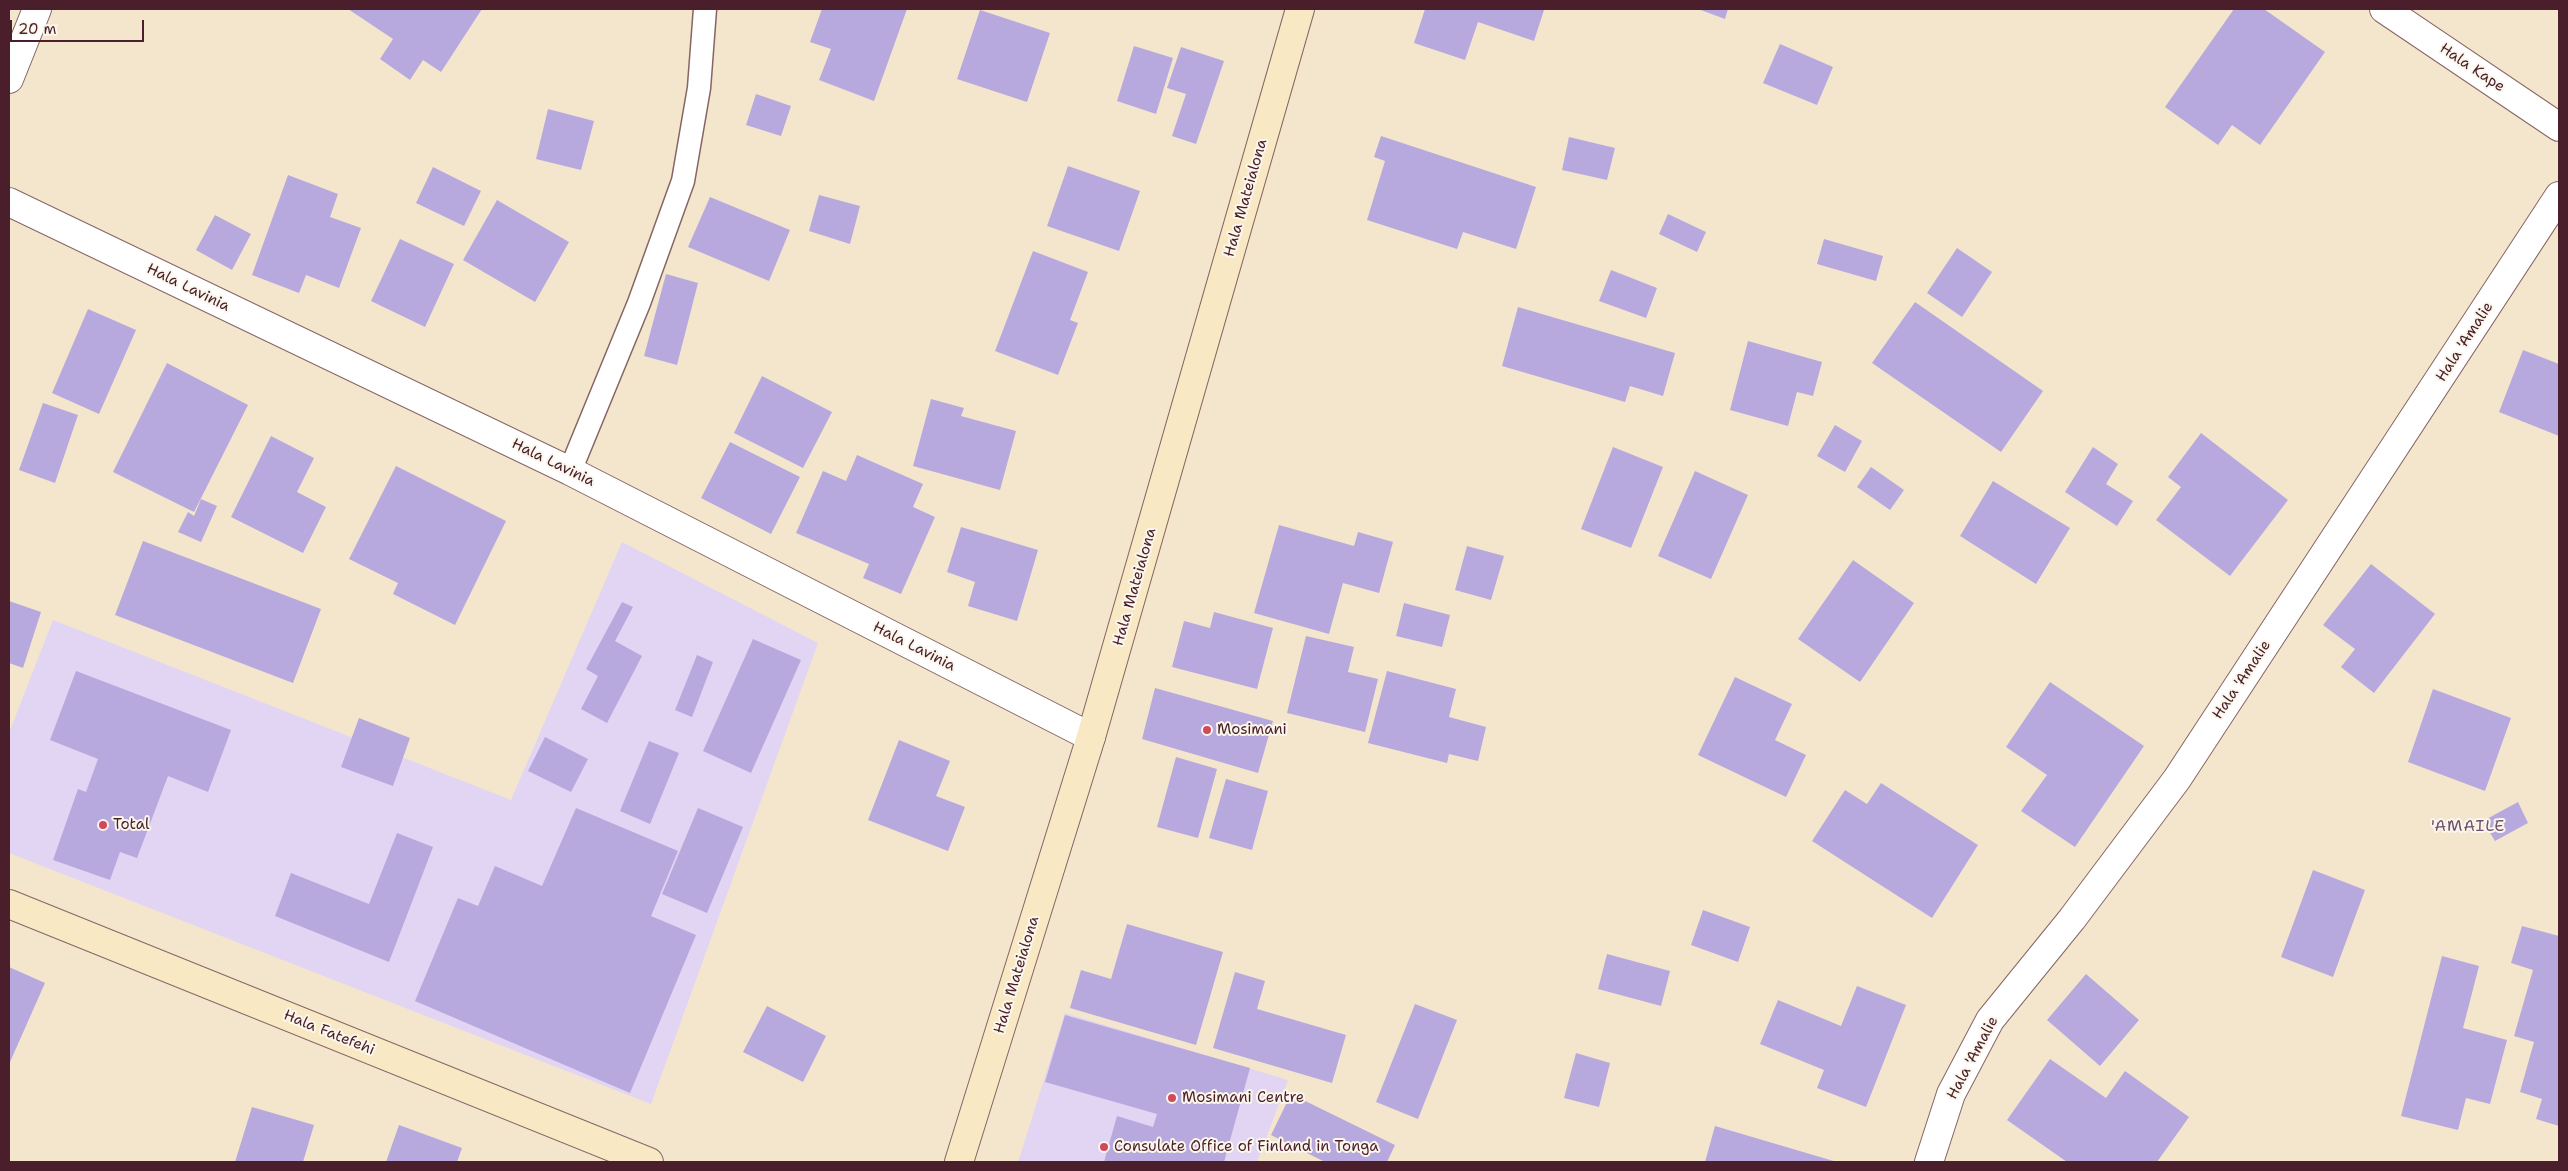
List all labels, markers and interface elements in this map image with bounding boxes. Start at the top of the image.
scale bar [12,10,146,42]
text: 20 m [18,19,57,39]
street label: Hala Kape [2436,40,2508,96]
street label: Hala Mateialona [1221,137,1271,259]
street label: Hala Lavinia [144,260,232,316]
street label: Hala 'Amalie [2433,299,2497,385]
street label: Hala Lavinia [509,435,597,491]
street label: Hala Mateialona [1110,526,1160,648]
street label: Hala Lavinia [870,619,958,675]
street label: Hala 'Amalie [2209,637,2275,723]
place label: Mosimani [1217,721,1287,739]
marker: Mosimani [1201,724,1213,736]
place label: Total [113,816,149,834]
district label: 'AMAILE [2430,817,2506,837]
marker: Total [97,819,109,831]
street label: Hala Mateialona [991,914,1043,1036]
street label: Hala Fatefehi [281,1007,377,1059]
street label: Hala 'Amalie [1944,1013,2002,1103]
place label: Mosimani Centre [1182,1089,1304,1107]
marker: Mosimani Centre [1166,1092,1178,1104]
place label: Consulate Office of Finland in Tonga [1114,1138,1379,1156]
marker: Consulate Office of Finland in Tonga [1098,1141,1110,1153]

